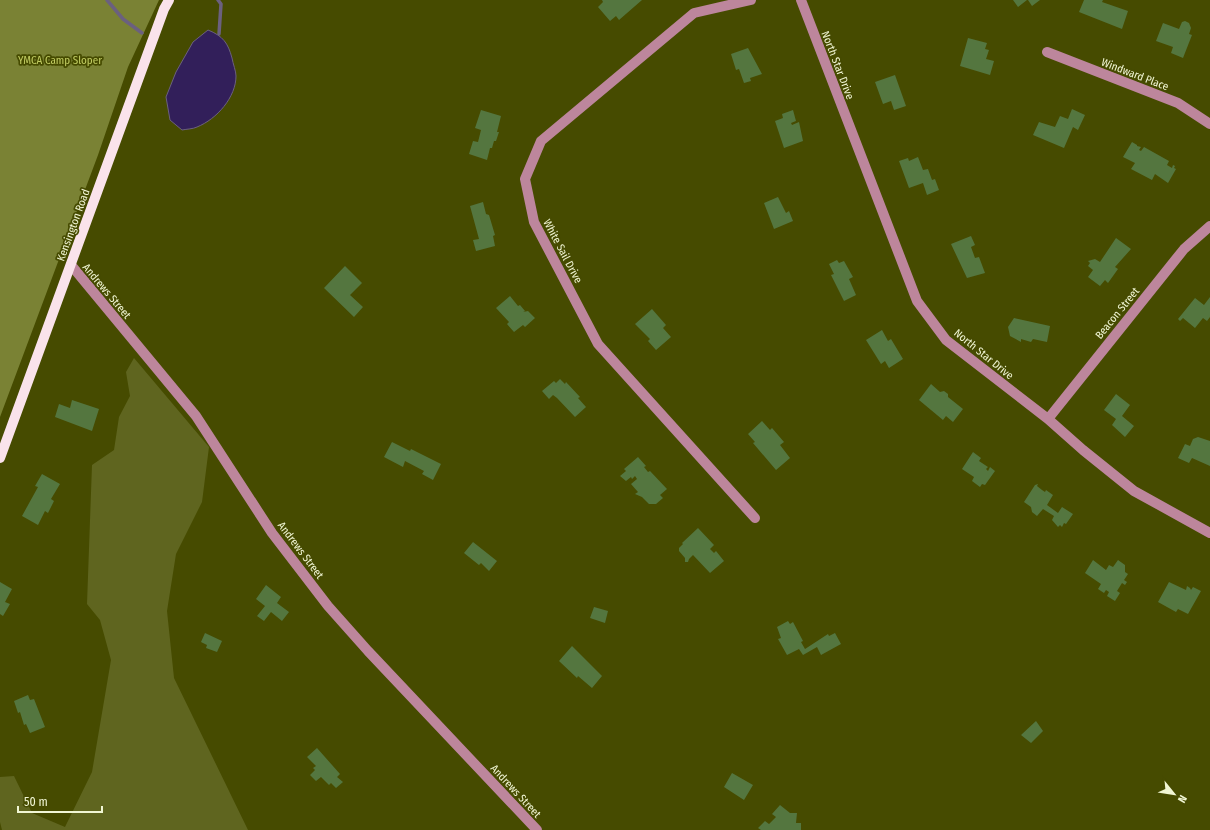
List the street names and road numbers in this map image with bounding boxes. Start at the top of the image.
street label: North Star Drive [818,29,857,101]
street label: Windward Place [1099,56,1170,93]
street label: Kensington Road [54,187,93,263]
street label: White Sail Drive [540,217,585,285]
street label: Andrews Street [80,261,134,322]
street label: Beacon Street [1093,285,1142,342]
street label: North Star Drive [951,327,1016,382]
street label: Andrews Street [275,519,326,582]
street label: Andrews Street [488,762,544,821]

